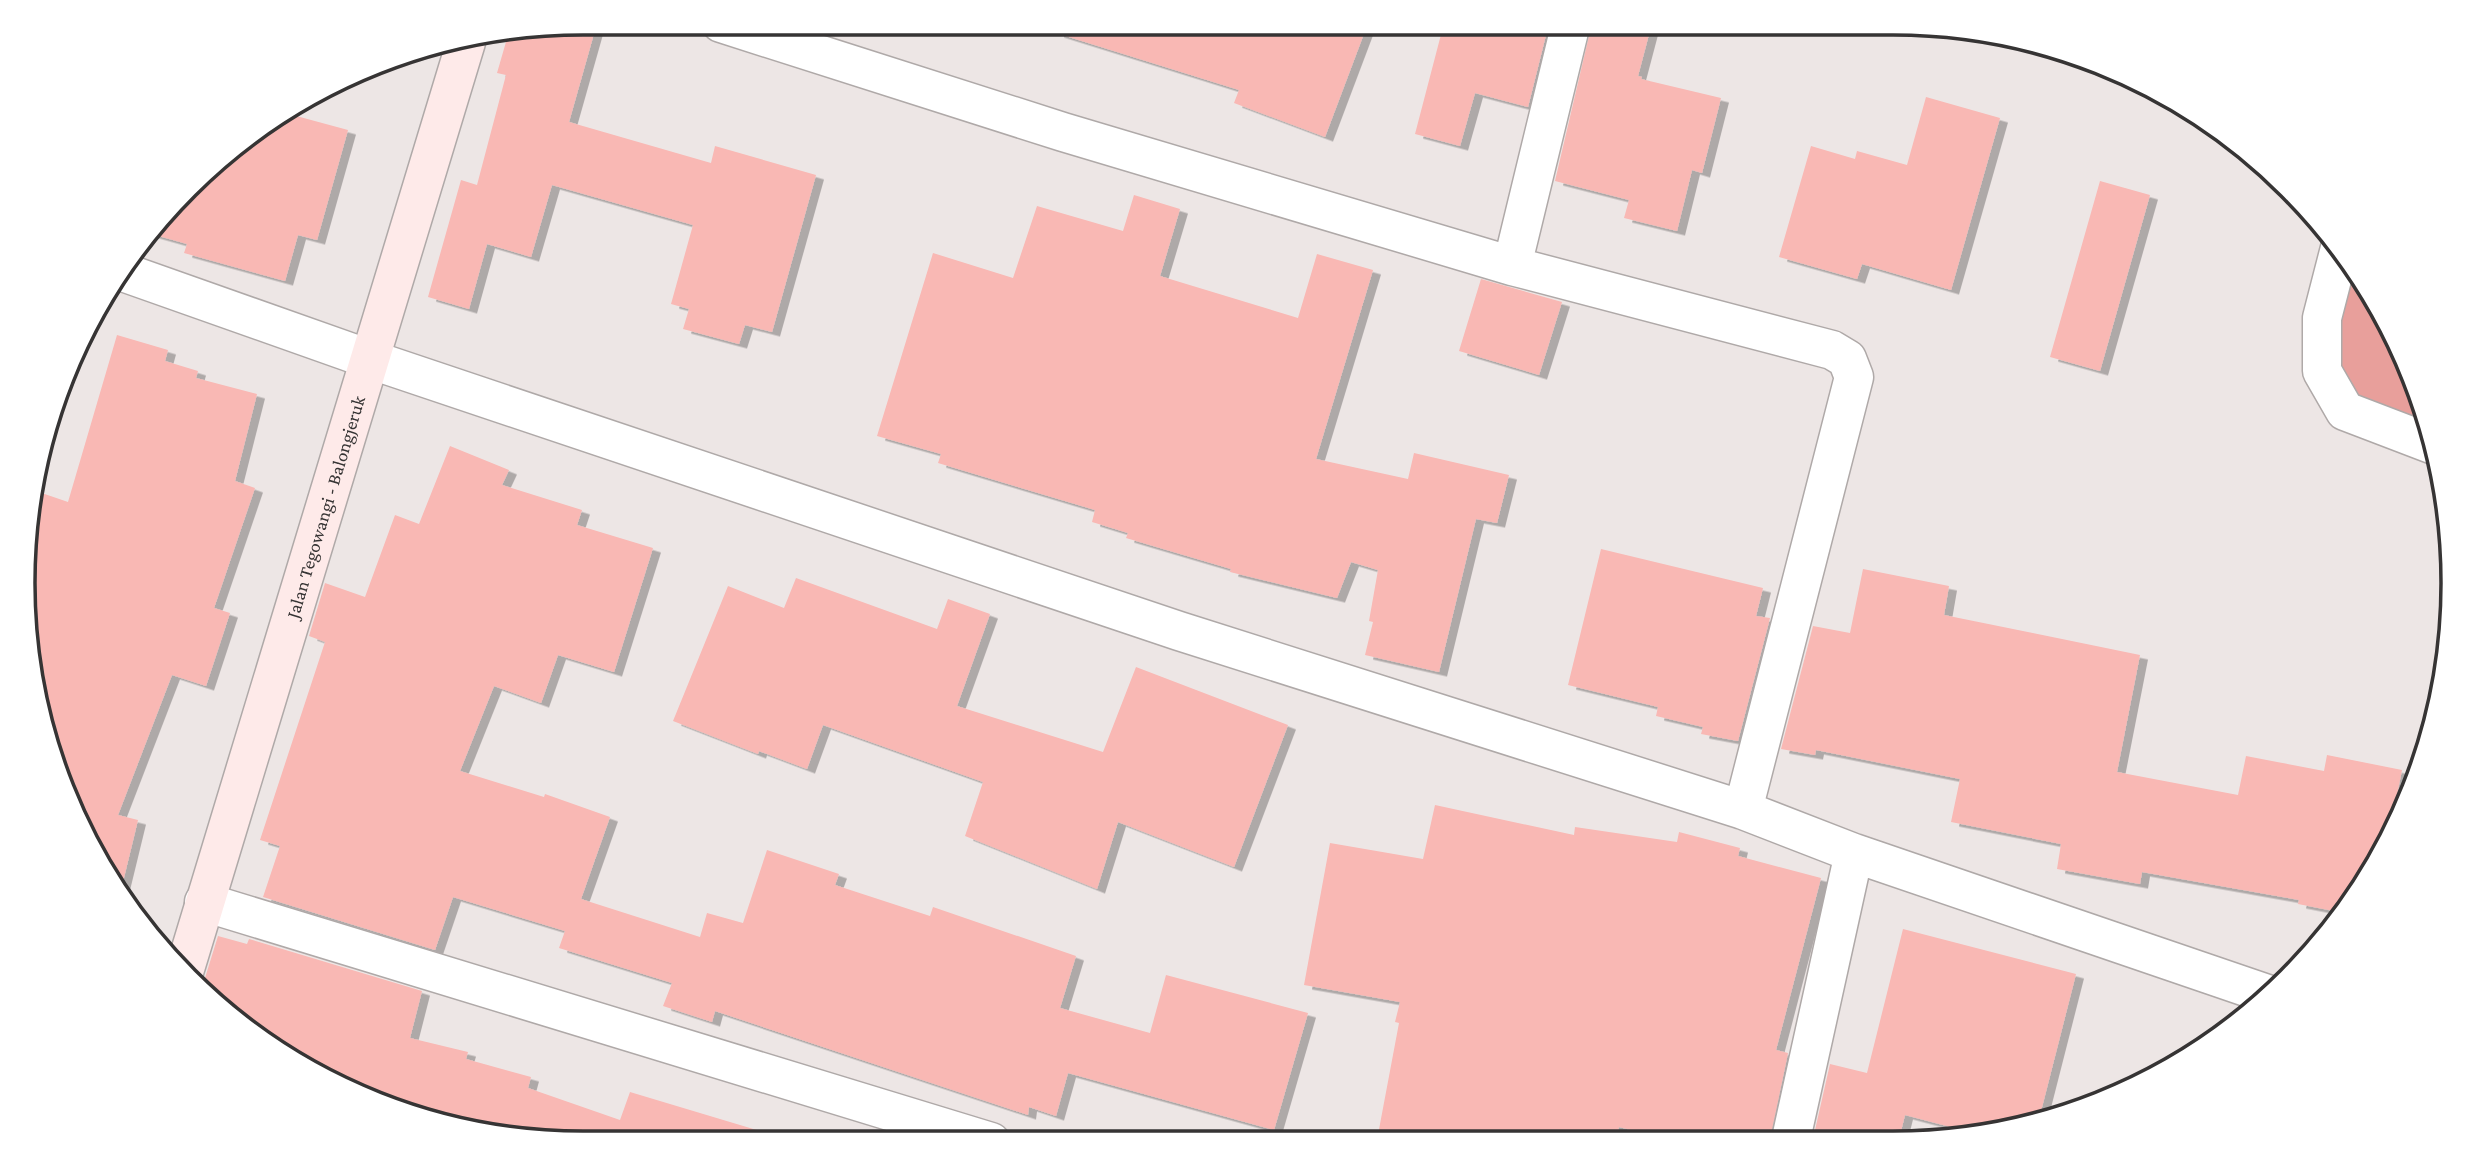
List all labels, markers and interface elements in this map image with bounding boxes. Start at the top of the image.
street label: Jalan Tegowangi - Balongjeruk [281,392,369,623]

